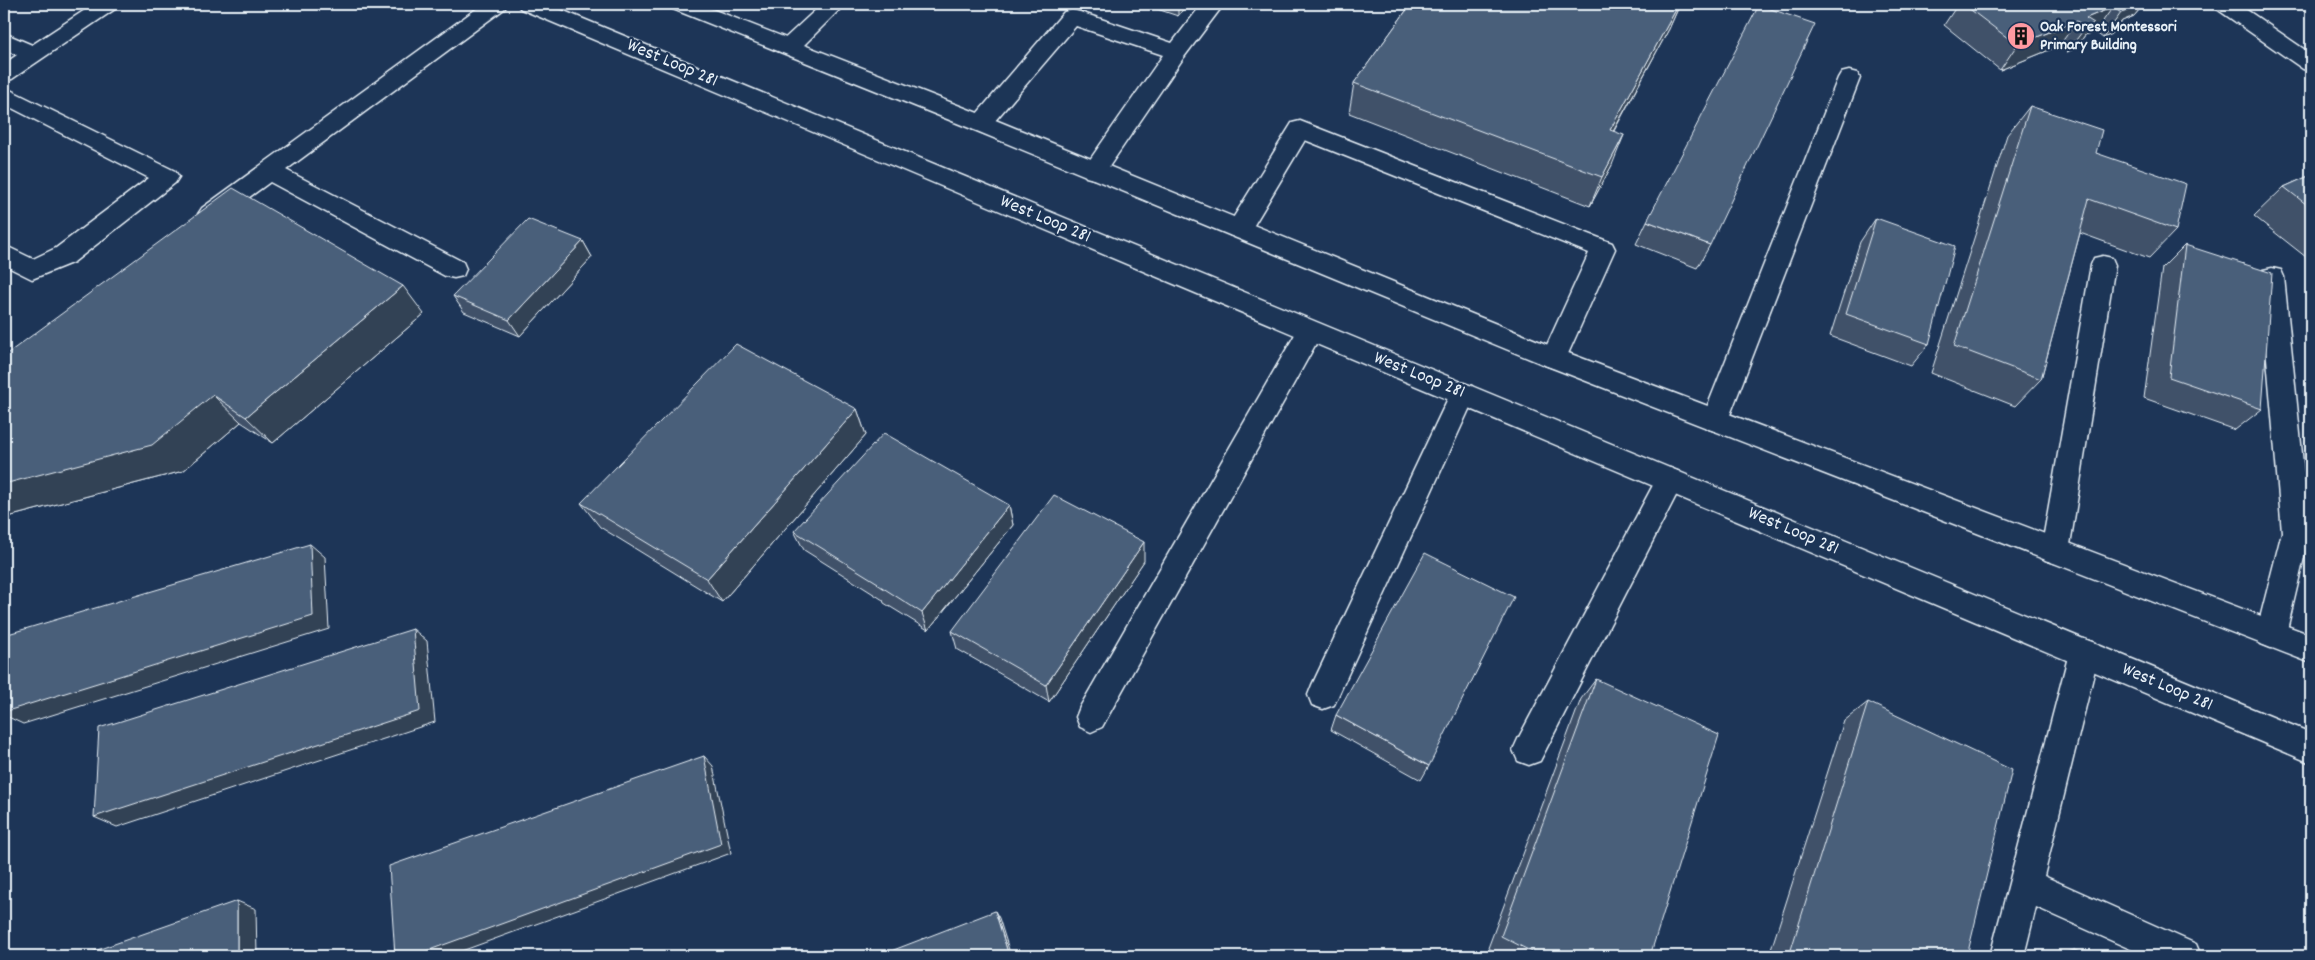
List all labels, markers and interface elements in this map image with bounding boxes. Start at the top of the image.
place label: Oak Forest Montessori Primary Building [2040,16,2177,57]
building icon: Oak Forest Montessori Primary Building [2006,21,2036,51]
street label: West Loop 281 [622,33,722,95]
street label: West Loop 281 [995,189,1095,251]
street label: West Loop 281 [1369,345,1469,407]
street label: West Loop 281 [1743,501,1843,563]
street label: West Loop 281 [2117,657,2217,719]

